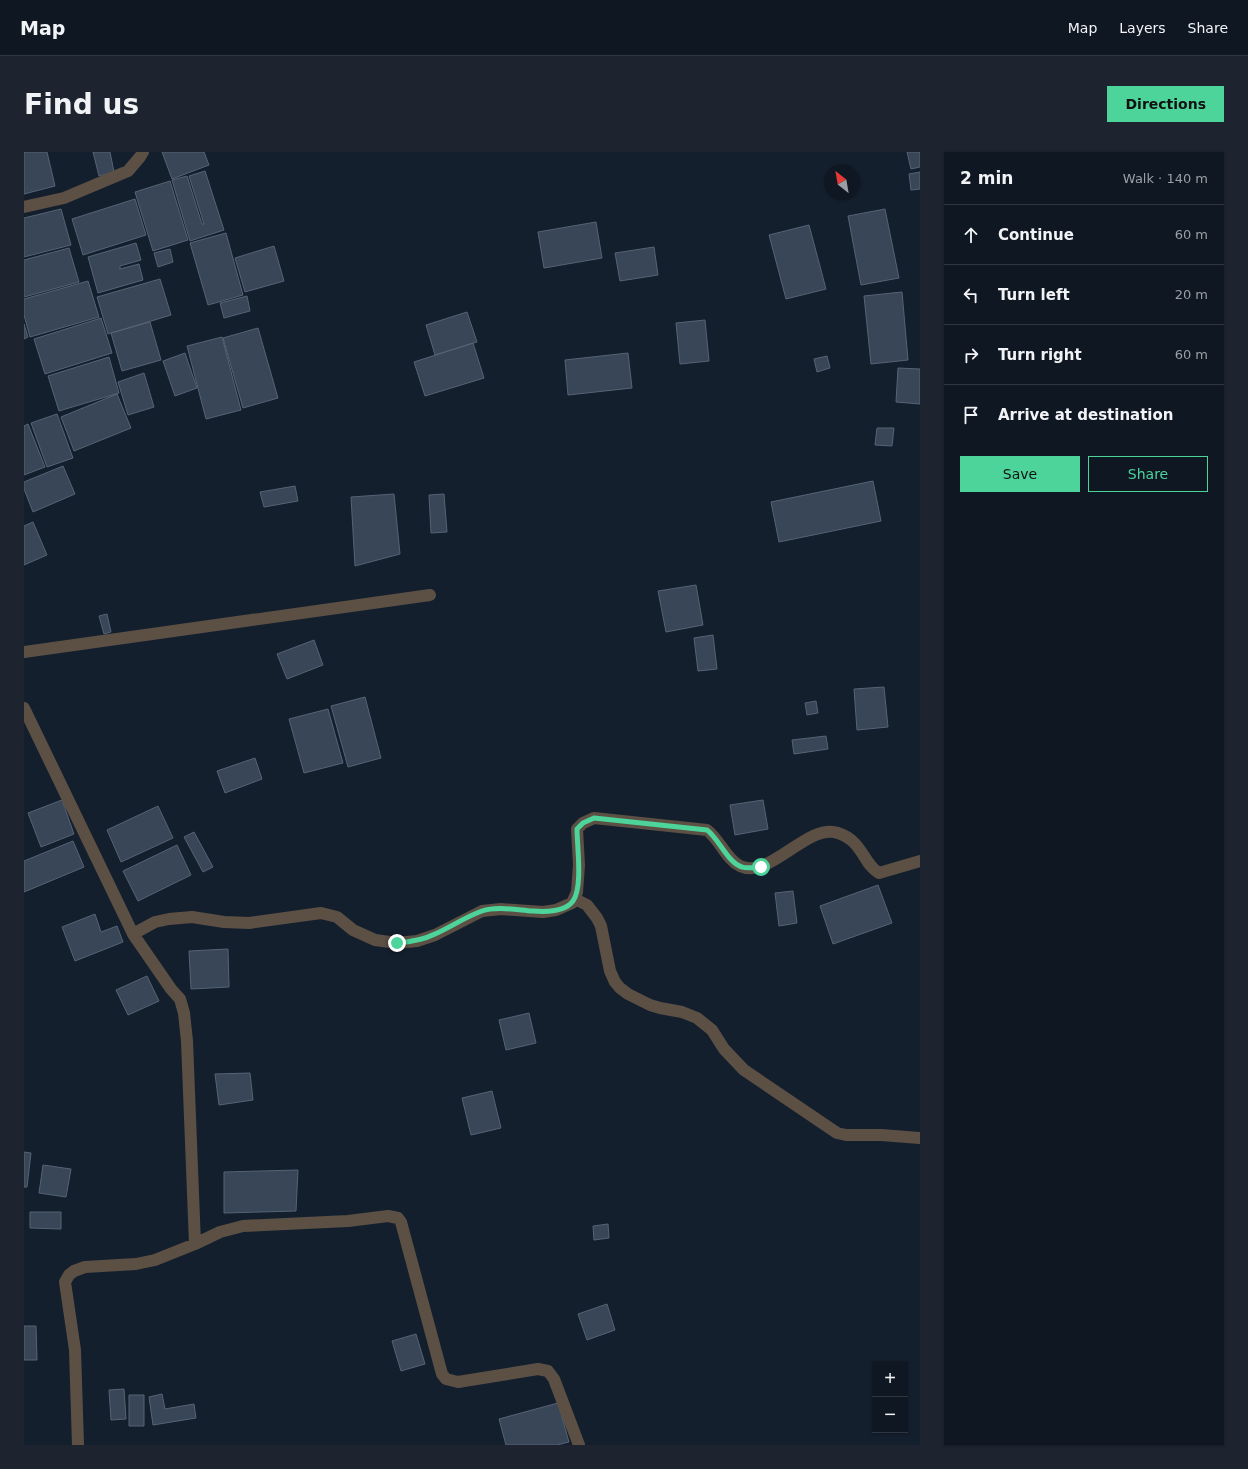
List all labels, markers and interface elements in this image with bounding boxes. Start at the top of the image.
text: Map [20,17,65,39]
text: Map [1068,20,1097,36]
text: Layers [1119,20,1166,36]
text: Share [1188,20,1228,36]
button: Directions [1107,86,1224,122]
text: Find us [24,88,139,121]
north arrow [824,164,860,200]
text: 2 min [960,168,1013,188]
text: Walk · 140 m [1123,171,1208,186]
icon: ahead [960,224,982,246]
text: Continue [998,226,1074,244]
text: 60 m [1175,227,1208,242]
icon: left [960,284,982,306]
text: Turn left [998,286,1070,304]
text: 20 m [1175,287,1208,302]
icon: right [960,344,982,366]
text: Turn right [998,346,1082,364]
text: 60 m [1175,347,1208,362]
icon: arrive [960,404,982,426]
text: Arrive at destination [998,406,1173,424]
button: Save [960,456,1080,492]
button: Share [1088,456,1208,492]
route start [752,858,770,876]
route end [388,934,406,952]
map controls [872,1361,908,1433]
button: + [872,1361,908,1397]
button: − [872,1397,908,1433]

